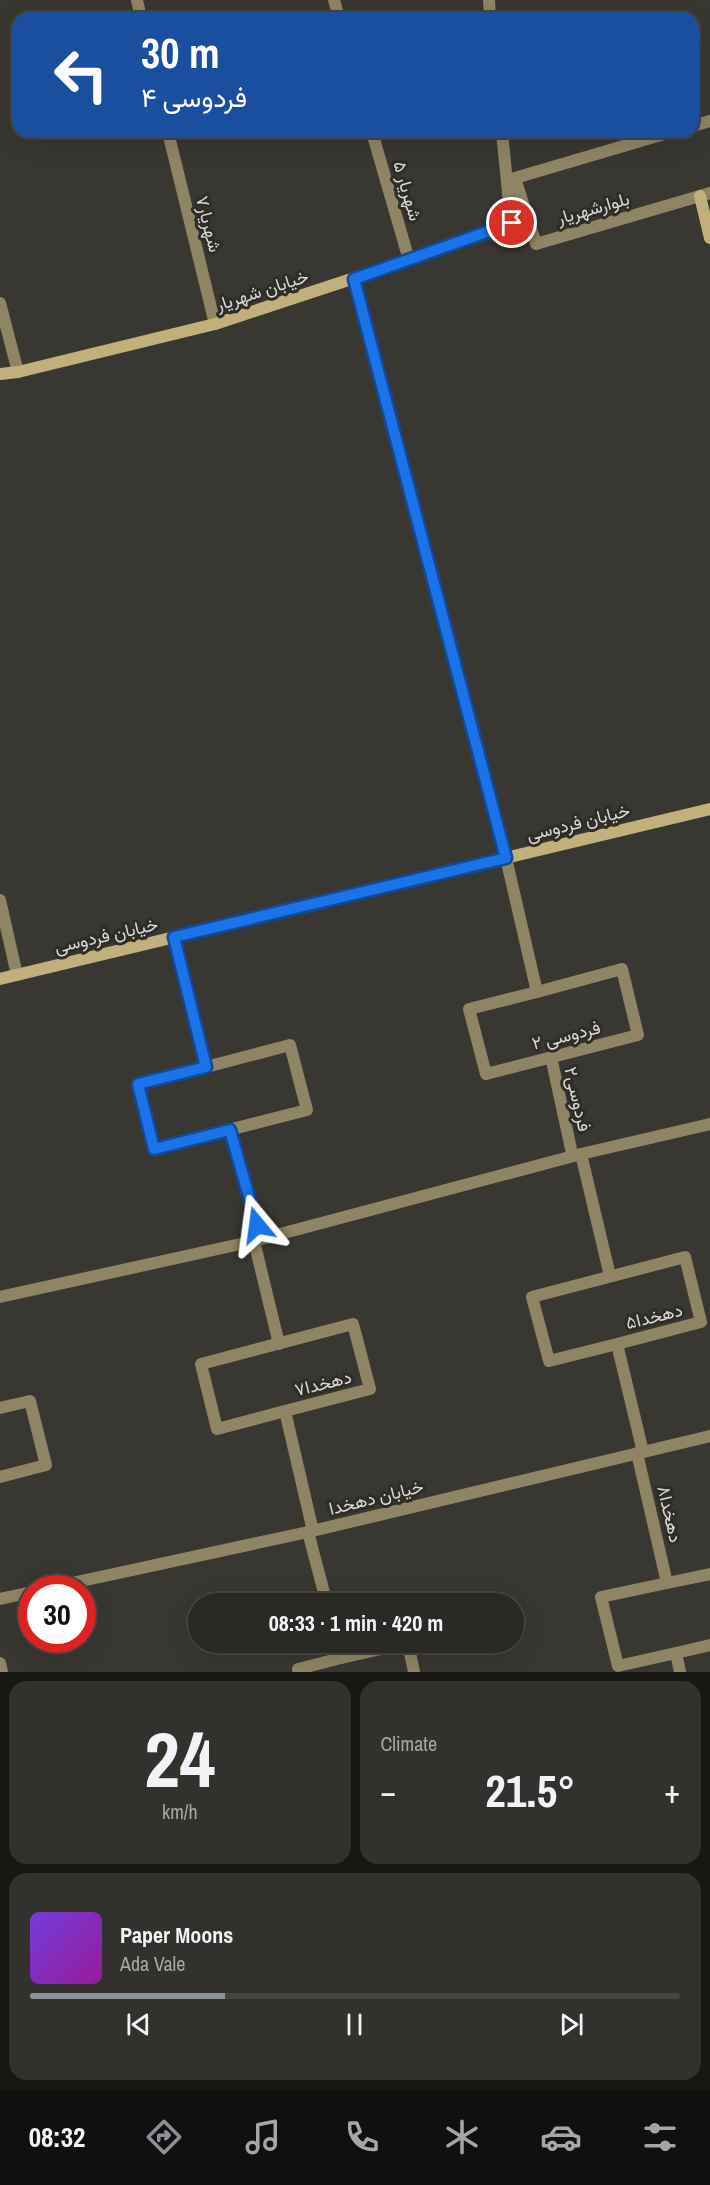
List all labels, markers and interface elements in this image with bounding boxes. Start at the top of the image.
text: 30 m [141,25,220,81]
icon: left [42,36,120,114]
text: فردوسی ۴ [141,79,247,115]
street label: شهریار ۵ [388,158,428,224]
street label: بلوارشهریار [553,186,632,231]
street label: شهریار۷ [190,193,228,255]
pin [486,197,537,248]
icon: arrive [495,206,528,239]
street label: خیابان شهریار [211,263,312,317]
street label: خیابان فردوسی [524,797,632,847]
street label: خیابان فردوسی [52,911,160,959]
street label: فردوسی ۲ [529,1014,603,1056]
street label: فردوسی۲ [558,1064,598,1134]
position arrow [225,1193,289,1257]
street label: دهخدا۵ [623,1297,685,1335]
street label: دهخدا۷ [292,1364,354,1402]
street label: خیابان دهخدا [326,1473,426,1521]
street label: دهخدا۸ [651,1483,689,1545]
speed limit sign: 30 [18,1575,96,1653]
text: 08:33 · 1 min · 420 m [269,1608,443,1638]
text: 24 [144,1706,215,1811]
text: Climate [381,1730,437,1757]
text: 21.5° [485,1760,575,1821]
text: − [381,1769,396,1813]
text: + [664,1769,680,1813]
text: km/h [162,1798,198,1825]
text: Paper Moons [120,1920,233,1950]
text: Ada Vale [120,1950,185,1977]
icon: previous [122,2008,155,2041]
icon: pause [338,2008,371,2041]
icon: next [555,2008,588,2041]
icon: directions [143,2116,185,2158]
icon: music [242,2116,284,2158]
icon: phone [341,2116,383,2158]
icon: climate [441,2116,483,2158]
icon: car [540,2116,582,2158]
icon: filters [639,2116,681,2158]
text: 08:32 [29,2119,85,2155]

